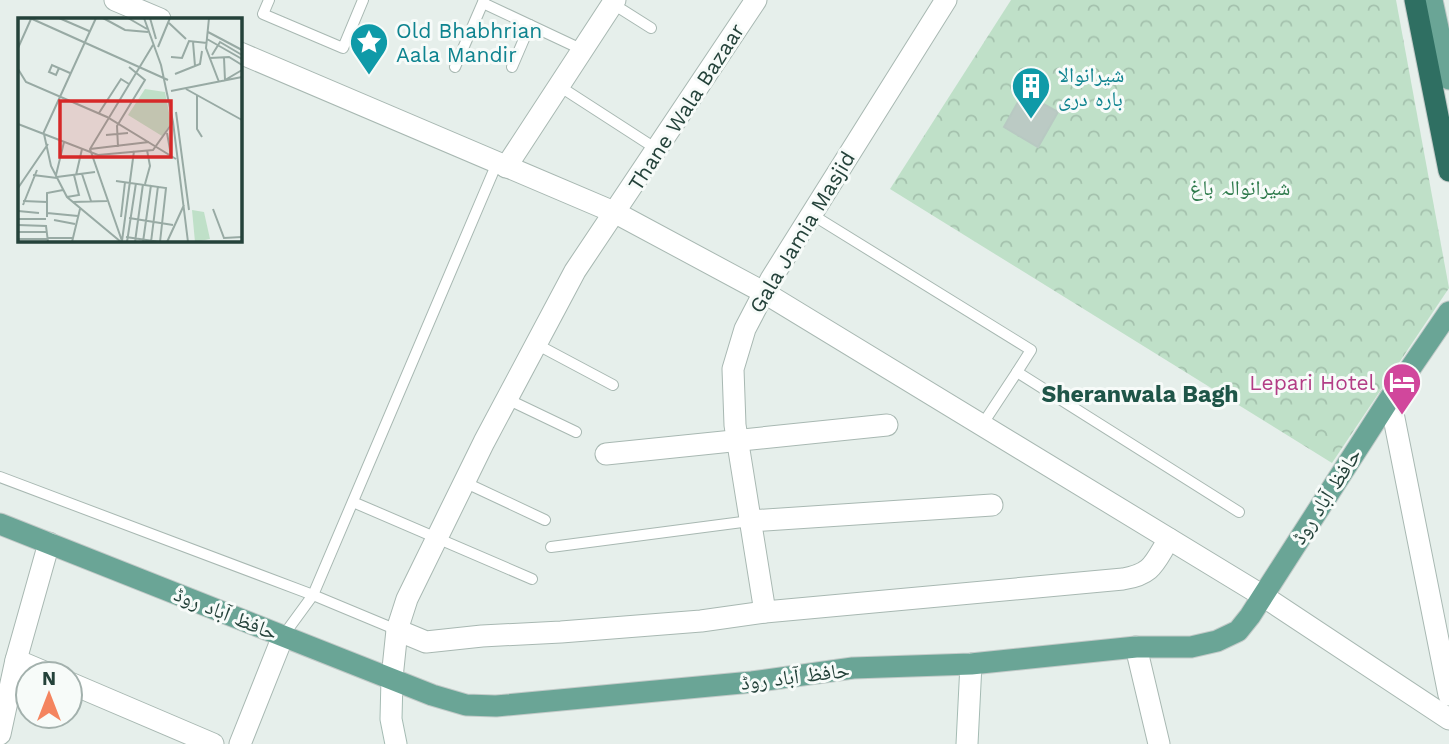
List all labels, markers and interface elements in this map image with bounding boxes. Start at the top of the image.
inset map [18,18,242,242]
place label: Old Bhabhrian Aala Mandir [396,18,542,67]
street label: Thane Wala Bazaar [623,18,750,195]
place icon: Old Bhabhrian Aala Mandir [348,21,390,76]
place label: شیرانوالا بارہ دری [1058,62,1124,111]
building icon: شیرانوالا بارہ دری [1010,65,1052,120]
street label: Gala Jamia Masjid [744,147,860,317]
park label: شیرانوالہ باغ [1190,175,1290,201]
hotel icon: Lepari Hotel [1381,361,1423,416]
place label: Lepari Hotel [1249,370,1376,395]
district label: Sheranwala Bagh [1041,381,1239,408]
street label: حافظ آباد روڈ [1286,443,1366,549]
street label: حافظ آباد روڈ [171,581,281,645]
street label: حافظ آباد روڈ [739,657,851,695]
north arrow [14,660,84,730]
text: N [42,667,56,690]

